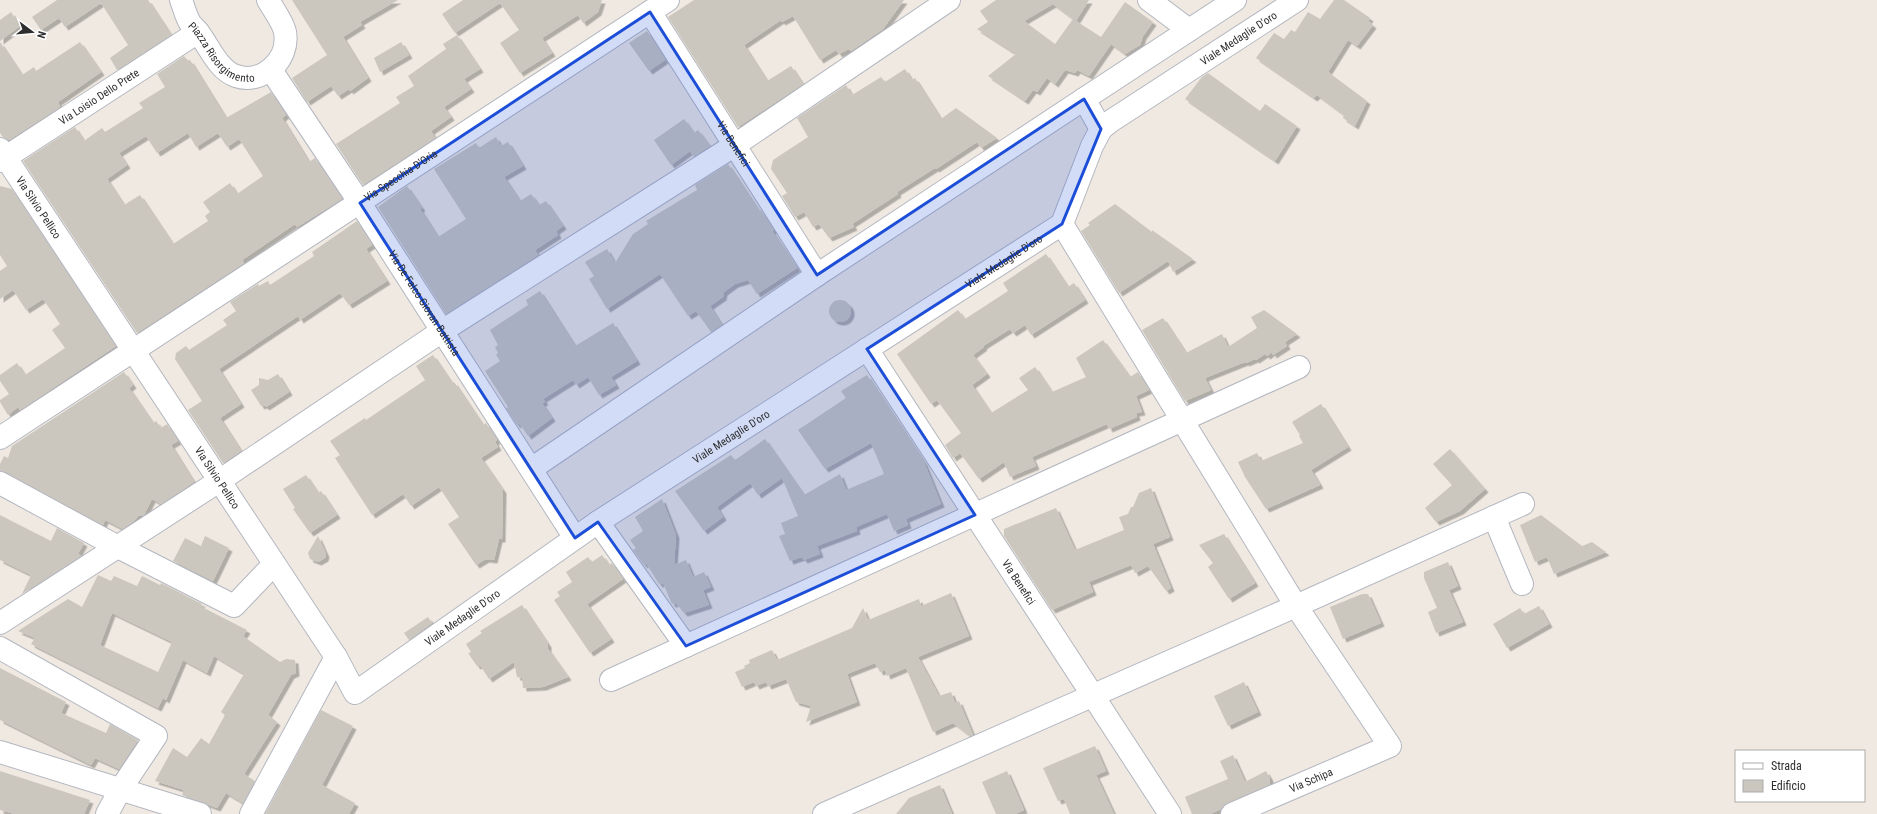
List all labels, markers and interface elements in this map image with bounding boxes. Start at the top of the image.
street label: Viale Medaglie D'oro [1198,9,1280,68]
north arrow [12,12,52,52]
street label: Piazza Risorgimento [185,19,256,85]
text: N [34,30,48,40]
street label: Via Loisio Dello Prete [57,66,142,128]
street label: Via Benefici [714,119,752,169]
street label: Via Specchia D'Oria [362,147,440,204]
street label: Via Silvio Pellico [13,174,64,242]
street label: Viale Medaglie D'oro [963,232,1045,291]
street label: Via De Falco Giovan Battista [385,248,462,359]
street label: Viale Medaglie D'oro [690,407,773,466]
street label: Via Silvio Pellico [192,444,242,512]
street label: Via Benefici [999,557,1038,607]
street label: Viale Medaglie D'oro [423,587,503,649]
legend [1735,750,1865,802]
text: Strada [1771,759,1802,773]
street label: Via Schipa [1288,766,1335,795]
text: Edificio [1771,779,1806,793]

